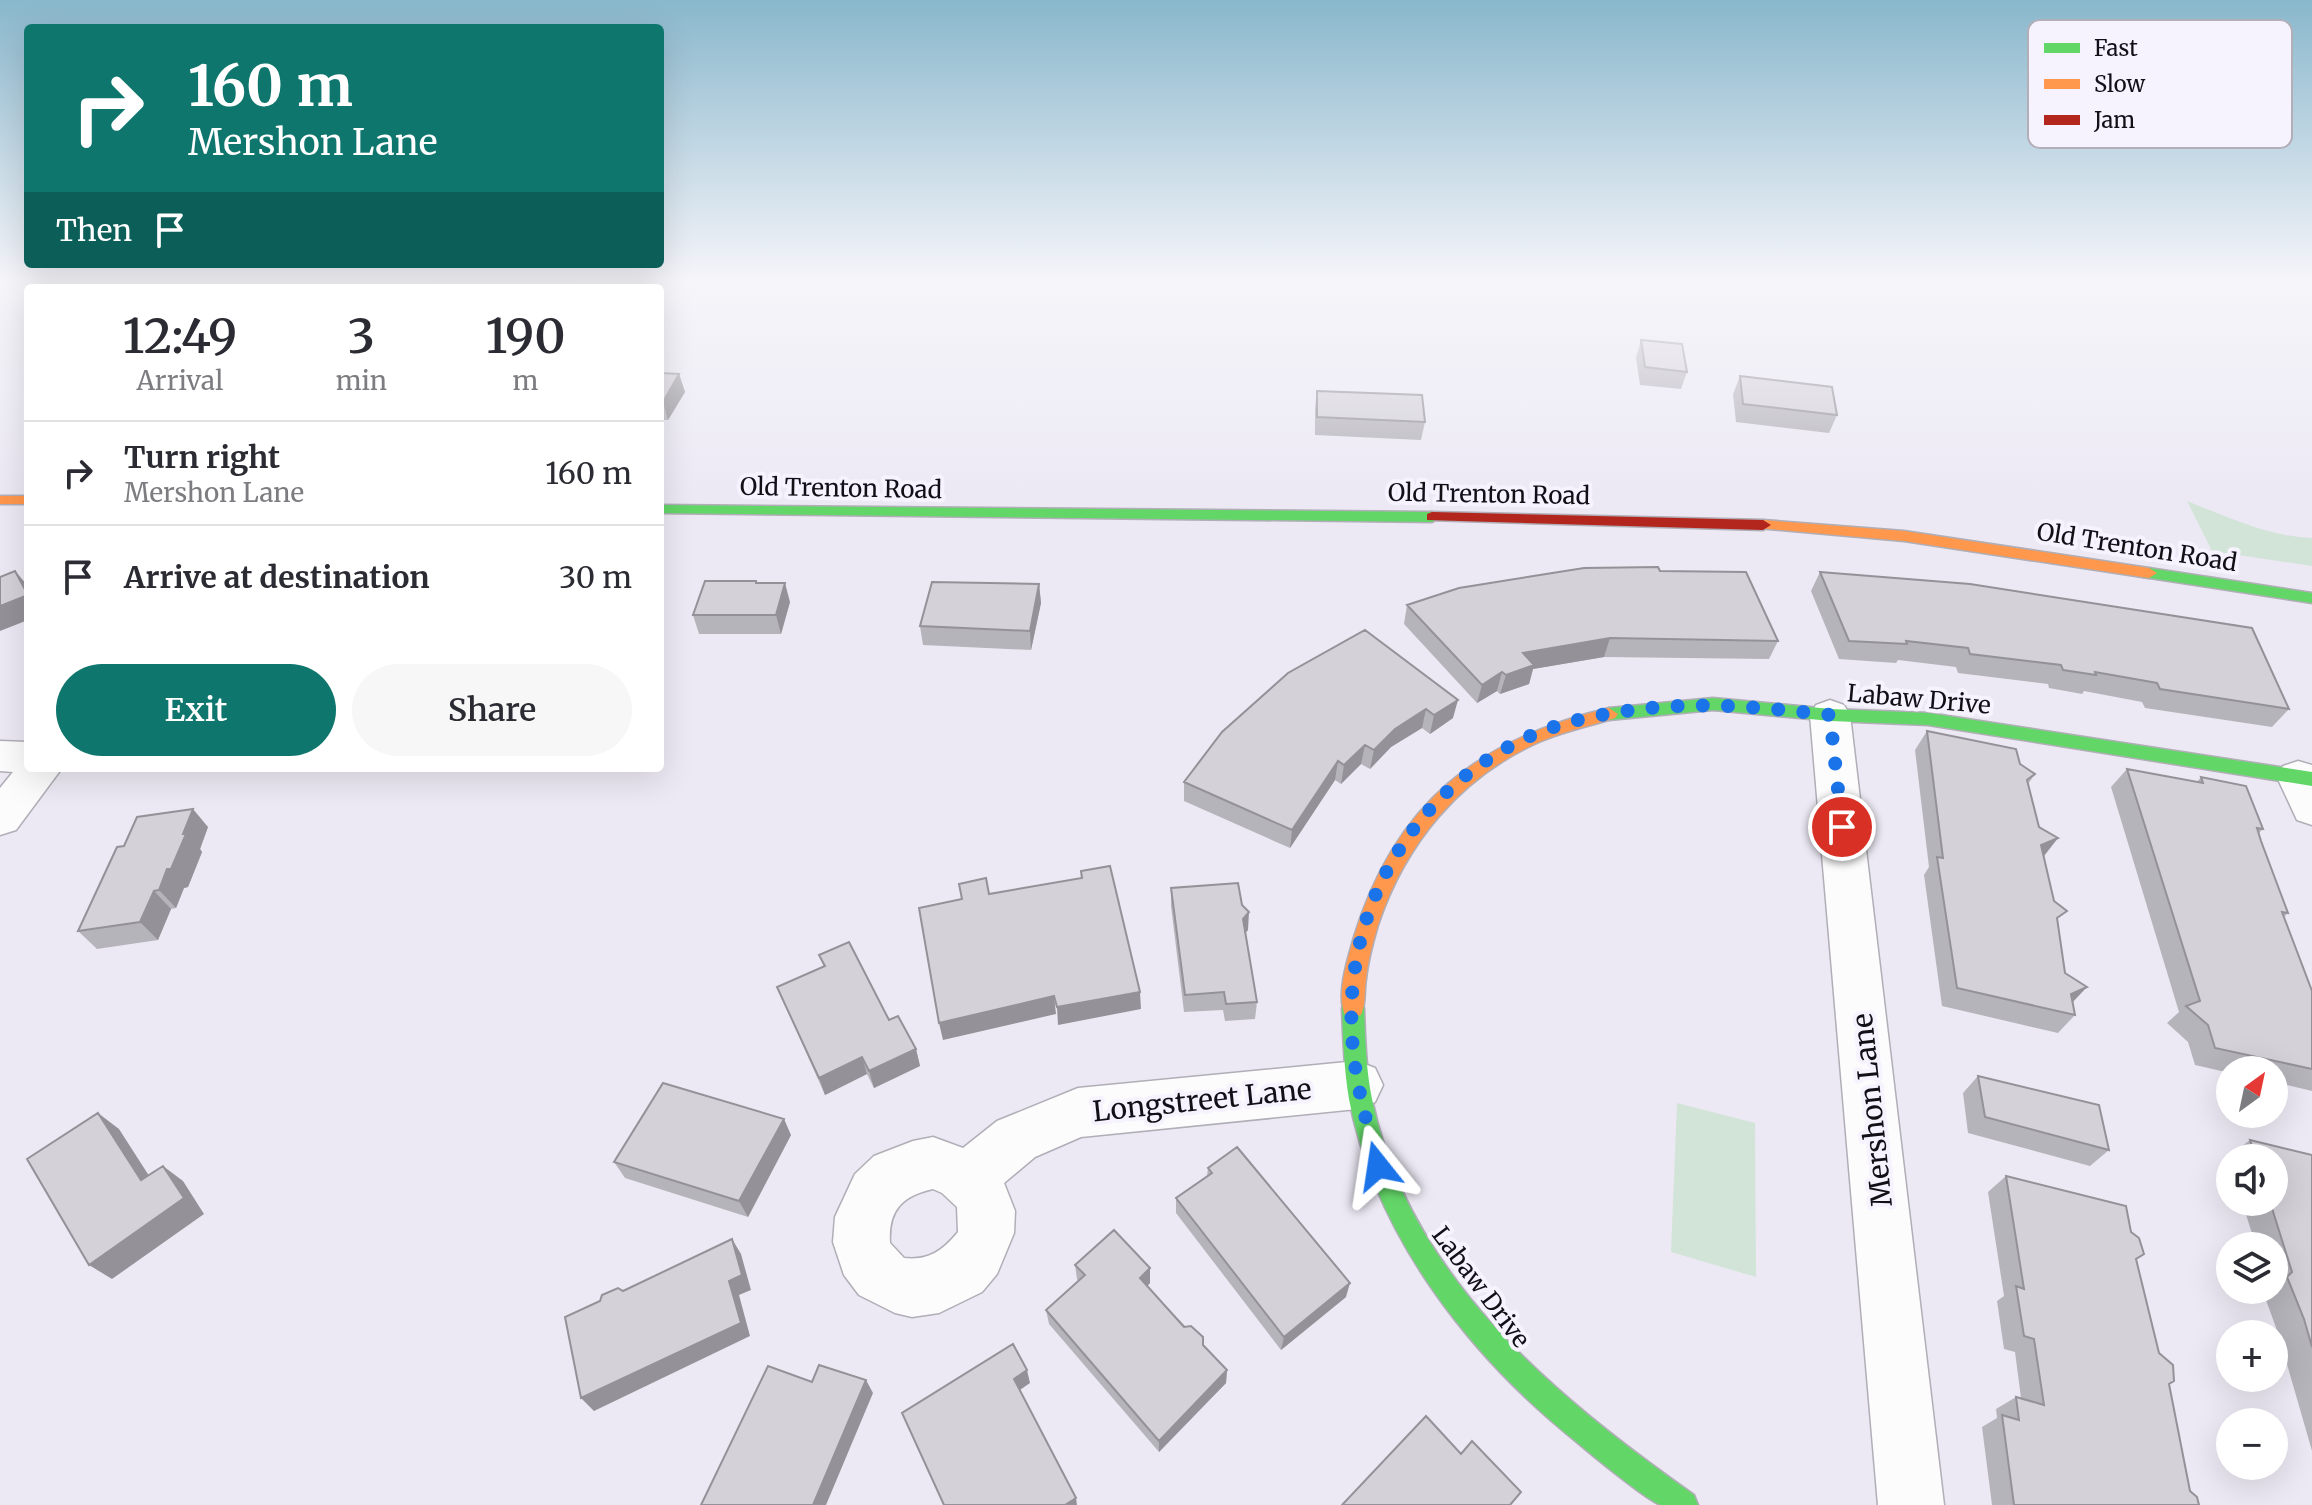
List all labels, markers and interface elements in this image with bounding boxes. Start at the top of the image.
legend [2028,20,2292,148]
text: Fast [2094,34,2138,62]
text: 160 m [188,51,353,121]
icon: right [56,56,160,160]
text: Slow [2094,70,2145,98]
text: Jam [2093,106,2135,134]
text: Mershon Lane [188,120,437,165]
icon: arrive [148,208,192,252]
text: Then [56,211,132,249]
text: 12:49 [122,306,237,366]
text: 3 [348,306,375,366]
text: 190 [485,306,566,366]
text: Arrival [136,364,223,397]
text: min [336,364,387,397]
text: m [513,364,538,397]
text: Turn right [124,438,280,476]
icon: right [56,451,100,495]
text: 160 m [545,454,632,492]
street label: Old Trenton Road [740,471,942,505]
text: Mershon Lane [124,476,304,509]
street label: Old Trenton Road [1388,477,1590,511]
street label: Old Trenton Road [2035,516,2239,578]
icon: arrive [56,555,100,599]
text: Arrive at destination [124,558,430,596]
text: 30 m [559,558,632,596]
button: Exit [56,664,336,756]
button: Share [352,664,632,756]
street label: Labaw Drive [1846,677,1992,721]
pin [1808,793,1876,861]
icon: arrive [1820,805,1864,849]
street label: Mershon Lane [1844,1012,1900,1208]
north arrow [2216,1056,2288,1128]
map controls [2216,1056,2288,1480]
street label: Longstreet Lane [1091,1071,1313,1129]
position arrow [1336,1124,1420,1208]
button: sound [2216,1144,2288,1216]
street label: Labaw Drive [1425,1220,1537,1354]
button: layers [2216,1232,2288,1304]
button: + [2216,1320,2288,1392]
button: − [2216,1408,2288,1480]

